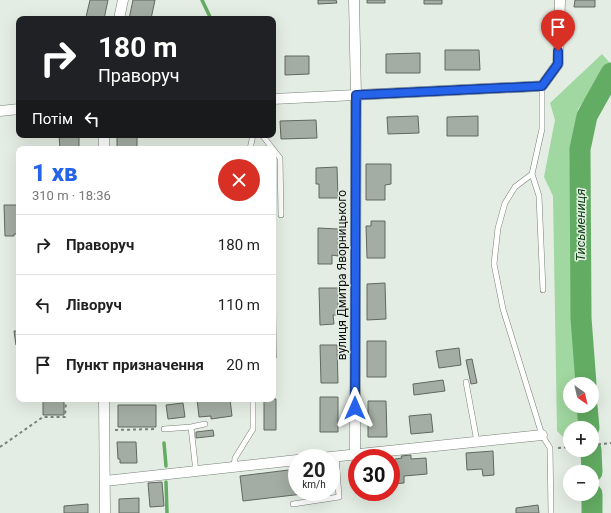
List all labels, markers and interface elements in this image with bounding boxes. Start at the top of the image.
pin [541,10,575,51]
icon: arrive [547,16,569,38]
text: 180 m [98,31,177,64]
icon: right [32,32,84,84]
text: Праворуч [98,65,180,86]
icon: left [81,108,103,130]
text: Потім [32,110,73,128]
text: 1 хв [32,159,78,187]
button: close [218,159,260,201]
text: 310 m · 18:36 [32,188,111,203]
water label: Тисьмениця [573,189,588,261]
street label: вулиця Дмитра Яворницького [335,190,349,360]
icon: right [32,234,54,256]
text: Праворуч [66,236,134,254]
text: 180 m [218,236,260,254]
icon: left [32,294,54,316]
text: Ліворуч [66,296,122,314]
text: 110 m [218,296,260,314]
icon: arrive [32,354,54,376]
text: Пункт призначення [66,356,204,374]
text: 20 m [226,356,260,374]
north arrow [563,377,599,413]
map controls [563,377,599,501]
position arrow [334,387,376,429]
button: + [563,421,599,457]
speed limit sign: 30 [348,449,400,501]
text: 20 [303,458,325,482]
button: − [563,465,599,501]
text: km/h [302,479,326,490]

